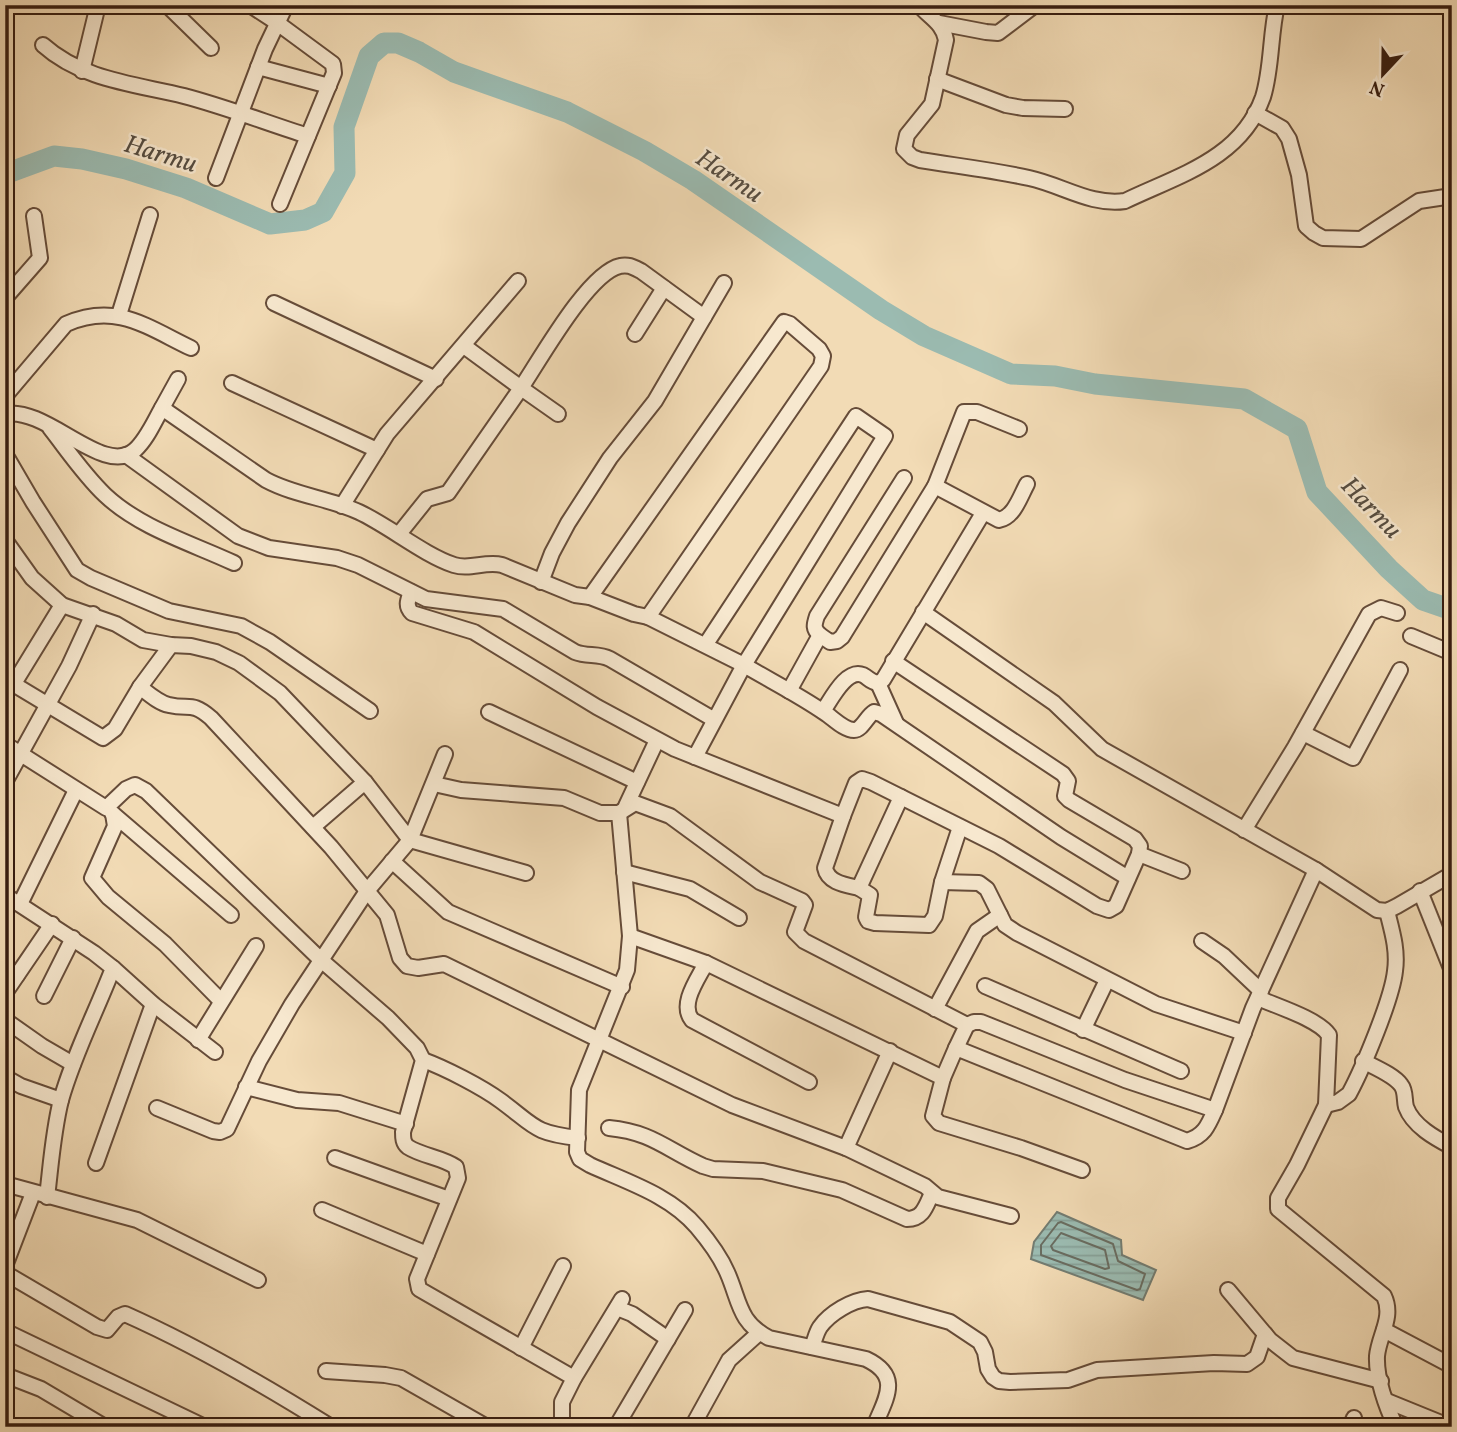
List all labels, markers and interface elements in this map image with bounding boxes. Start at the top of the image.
north arrow [1348,38,1418,108]
text: N [1366,73,1389,103]
water label: Harmu [120,127,201,183]
water label: Harmu [688,141,770,212]
water label: Harmu [1332,469,1409,548]

